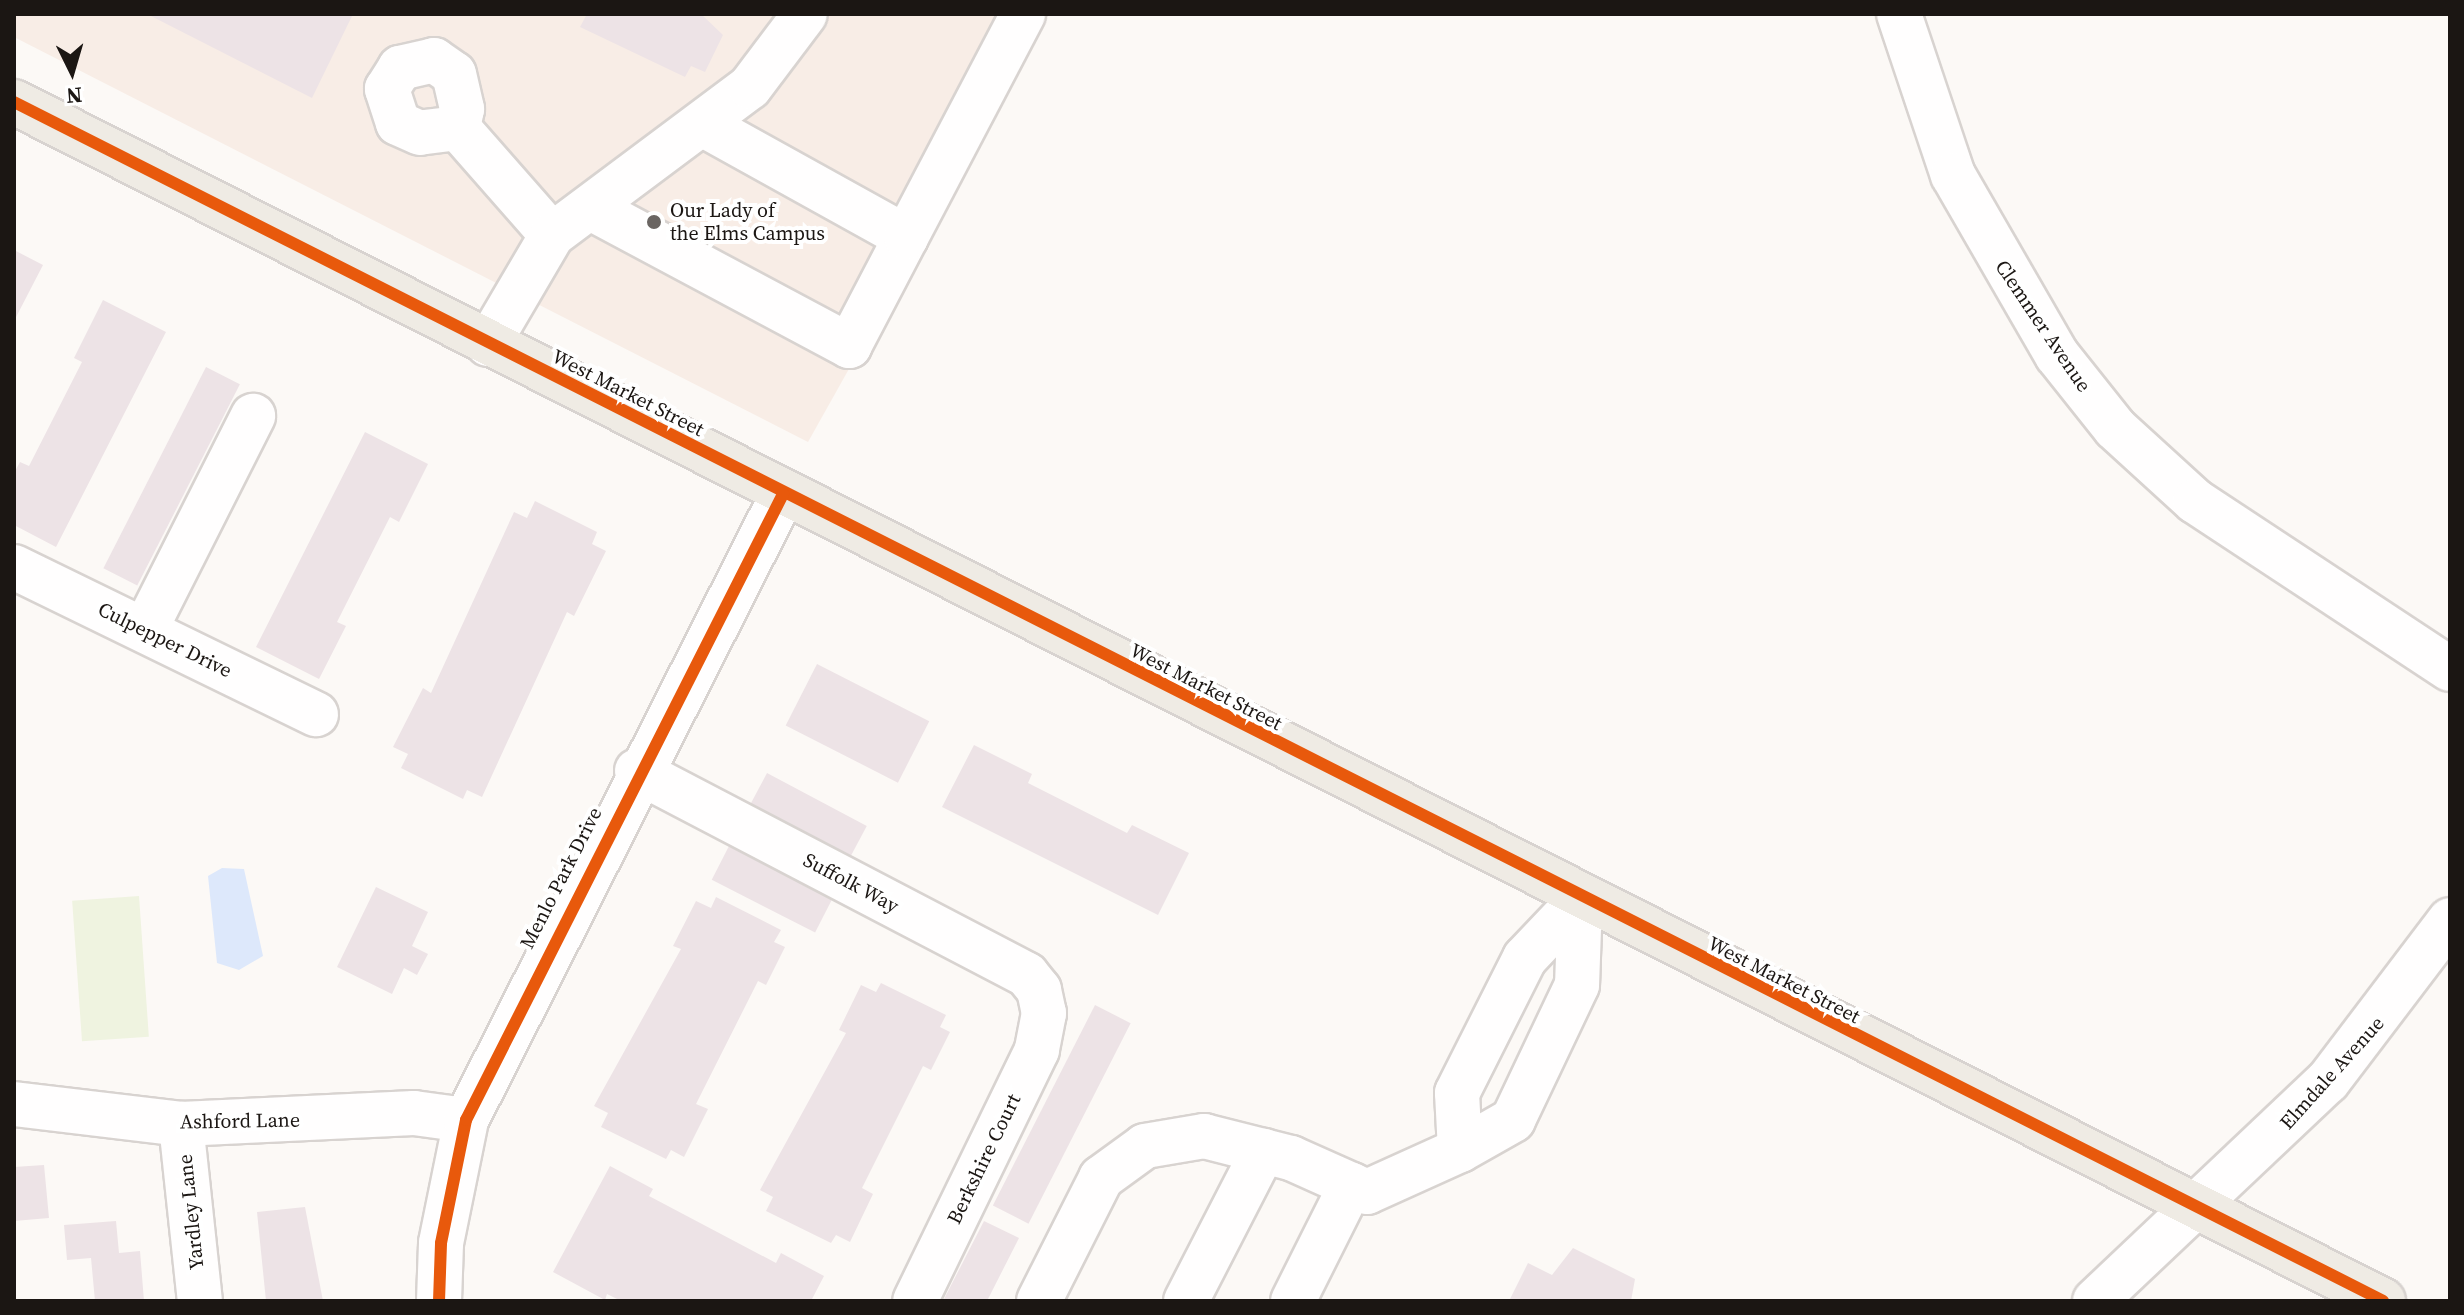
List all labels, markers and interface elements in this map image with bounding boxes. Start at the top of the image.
north arrow [32,32,112,112]
text: N [65,80,83,112]
place label: Our Lady of the Elms Campus [670,198,825,245]
marker: Our Lady of the Elms Campus [645,213,663,231]
street label: Clemmer Avenue [1990,256,2096,396]
street label: West Market Street [548,344,708,442]
street label: Culpepper Drive [94,597,236,683]
street label: West Market Street [1126,638,1286,736]
street label: Menlo Park Drive [515,803,607,953]
street label: Suffolk Way [799,848,903,918]
street label: West Market Street [1704,931,1864,1029]
street label: Elmdale Avenue [2275,1012,2389,1134]
street label: Berkshire Court [942,1090,1026,1228]
street label: Ashford Lane [180,1108,300,1134]
street label: Yardley Lane [173,1153,209,1271]

